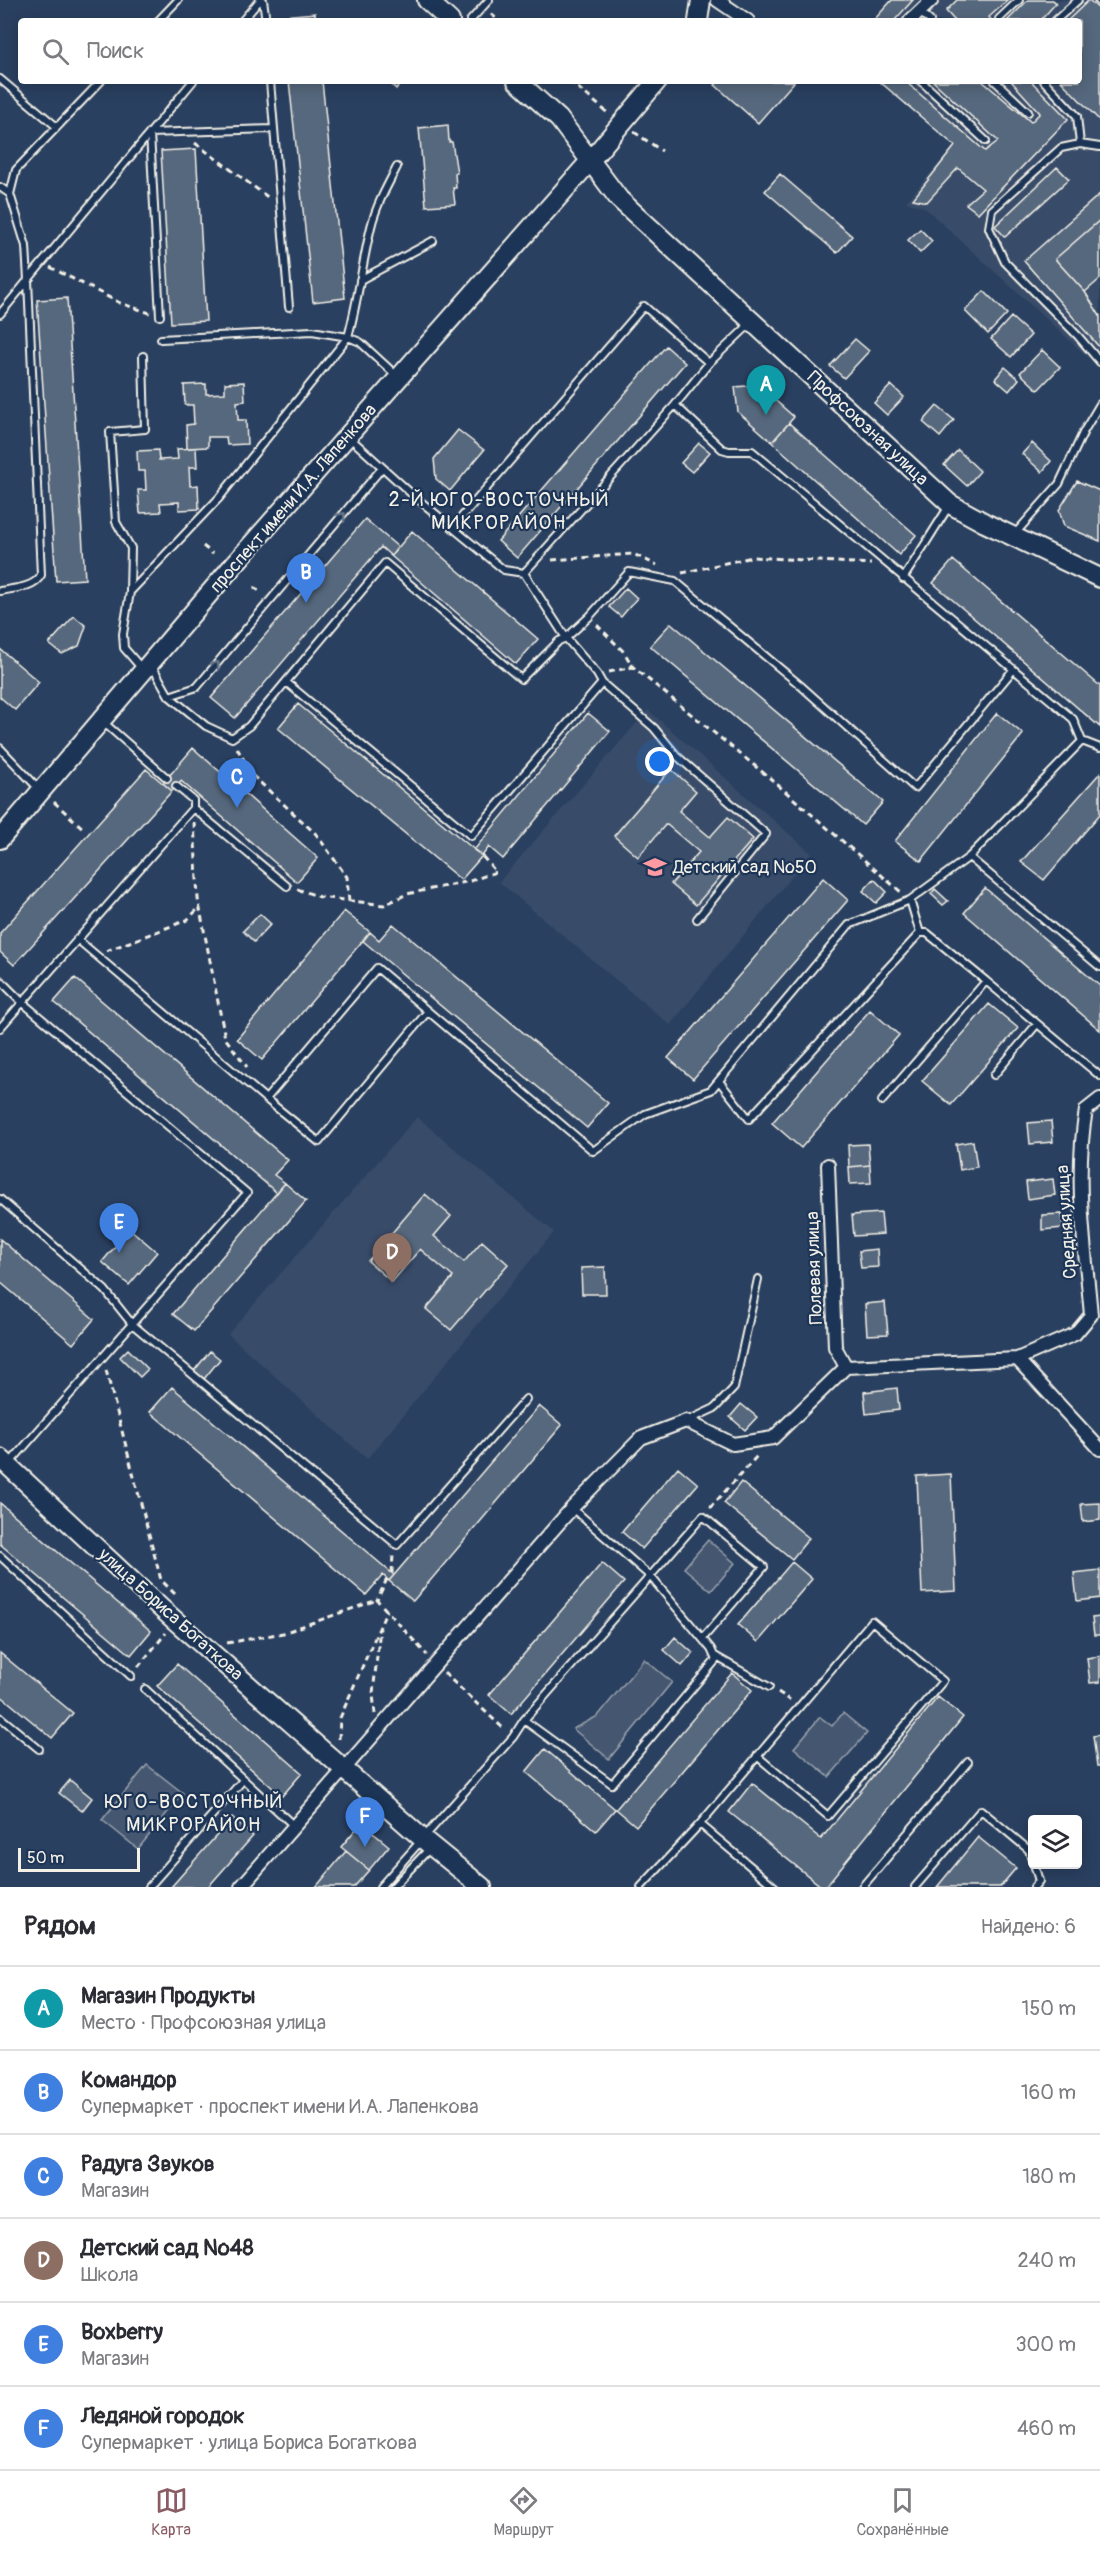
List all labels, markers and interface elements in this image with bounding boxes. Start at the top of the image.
search box [18,18,1082,84]
icon: search [39,35,72,68]
text: Поиск [87,37,144,65]
pin: A [746,366,786,415]
street label: Профсоюзная улица [802,366,933,491]
street label: проспект имени И.А. Лапенкова [205,399,382,598]
district label: 2-Й ЮГО-ВОСТОЧНЫЙ МИКРОРАЙОН [389,487,609,535]
one-way arrow [334,512,345,523]
pin: B [286,554,326,603]
one-way arrow [209,661,220,672]
your location [645,747,674,776]
pin: C [218,758,256,808]
school or university icon: Детский сад №50 [642,854,668,880]
place label: Детский сад №50 [672,856,817,879]
street label: Средняя улица [1051,1164,1082,1280]
pin: E [100,1204,138,1253]
street label: Полевая улица [801,1211,828,1325]
pin: D [372,1234,412,1283]
street label: улица Бориса Богаткова [93,1542,248,1686]
district label: ЮГО-ВОСТОЧНЫЙ МИКРОРАЙОН [105,1789,283,1837]
pin: F [346,1798,385,1847]
map controls [1028,1815,1082,1869]
button: layers [1028,1815,1082,1869]
scale bar [18,1845,140,1872]
text: 50 m [27,1848,64,1868]
text: Рядом [24,1910,96,1942]
text: Найдено: 6 [981,1914,1076,1939]
text: Магазин Продукты [81,1982,255,2010]
text: A [37,1996,50,2021]
text: 150 m [1022,1996,1076,2021]
text: Место · Профсоюзная улица [81,2010,326,2035]
text: Командор [81,2066,177,2094]
text: B [38,2080,49,2105]
text: 160 m [1021,2080,1076,2105]
text: Супермаркет · проспект имени И.А. Лапенкова [81,2094,479,2119]
text: Радуга Звуков [81,2150,215,2178]
text: C [37,2164,50,2189]
text: 180 m [1022,2164,1076,2189]
text: Магазин [81,2178,149,2203]
text: Детский сад №48 [81,2234,254,2262]
text: D [37,2248,50,2273]
text: 240 m [1017,2248,1076,2273]
text: Школа [81,2262,138,2287]
text: Boxberry [81,2318,163,2346]
text: E [38,2332,49,2357]
text: 300 m [1015,2332,1076,2357]
text: Магазин [81,2346,149,2371]
text: Ледяной городок [81,2402,245,2430]
text: F [37,2416,50,2441]
text: 460 m [1017,2416,1076,2441]
text: Супермаркет · улица Бориса Богаткова [81,2430,417,2455]
tab: Карта [151,2484,191,2540]
tab: Маршрут [494,2484,554,2540]
tab: Сохранённые [856,2484,949,2540]

